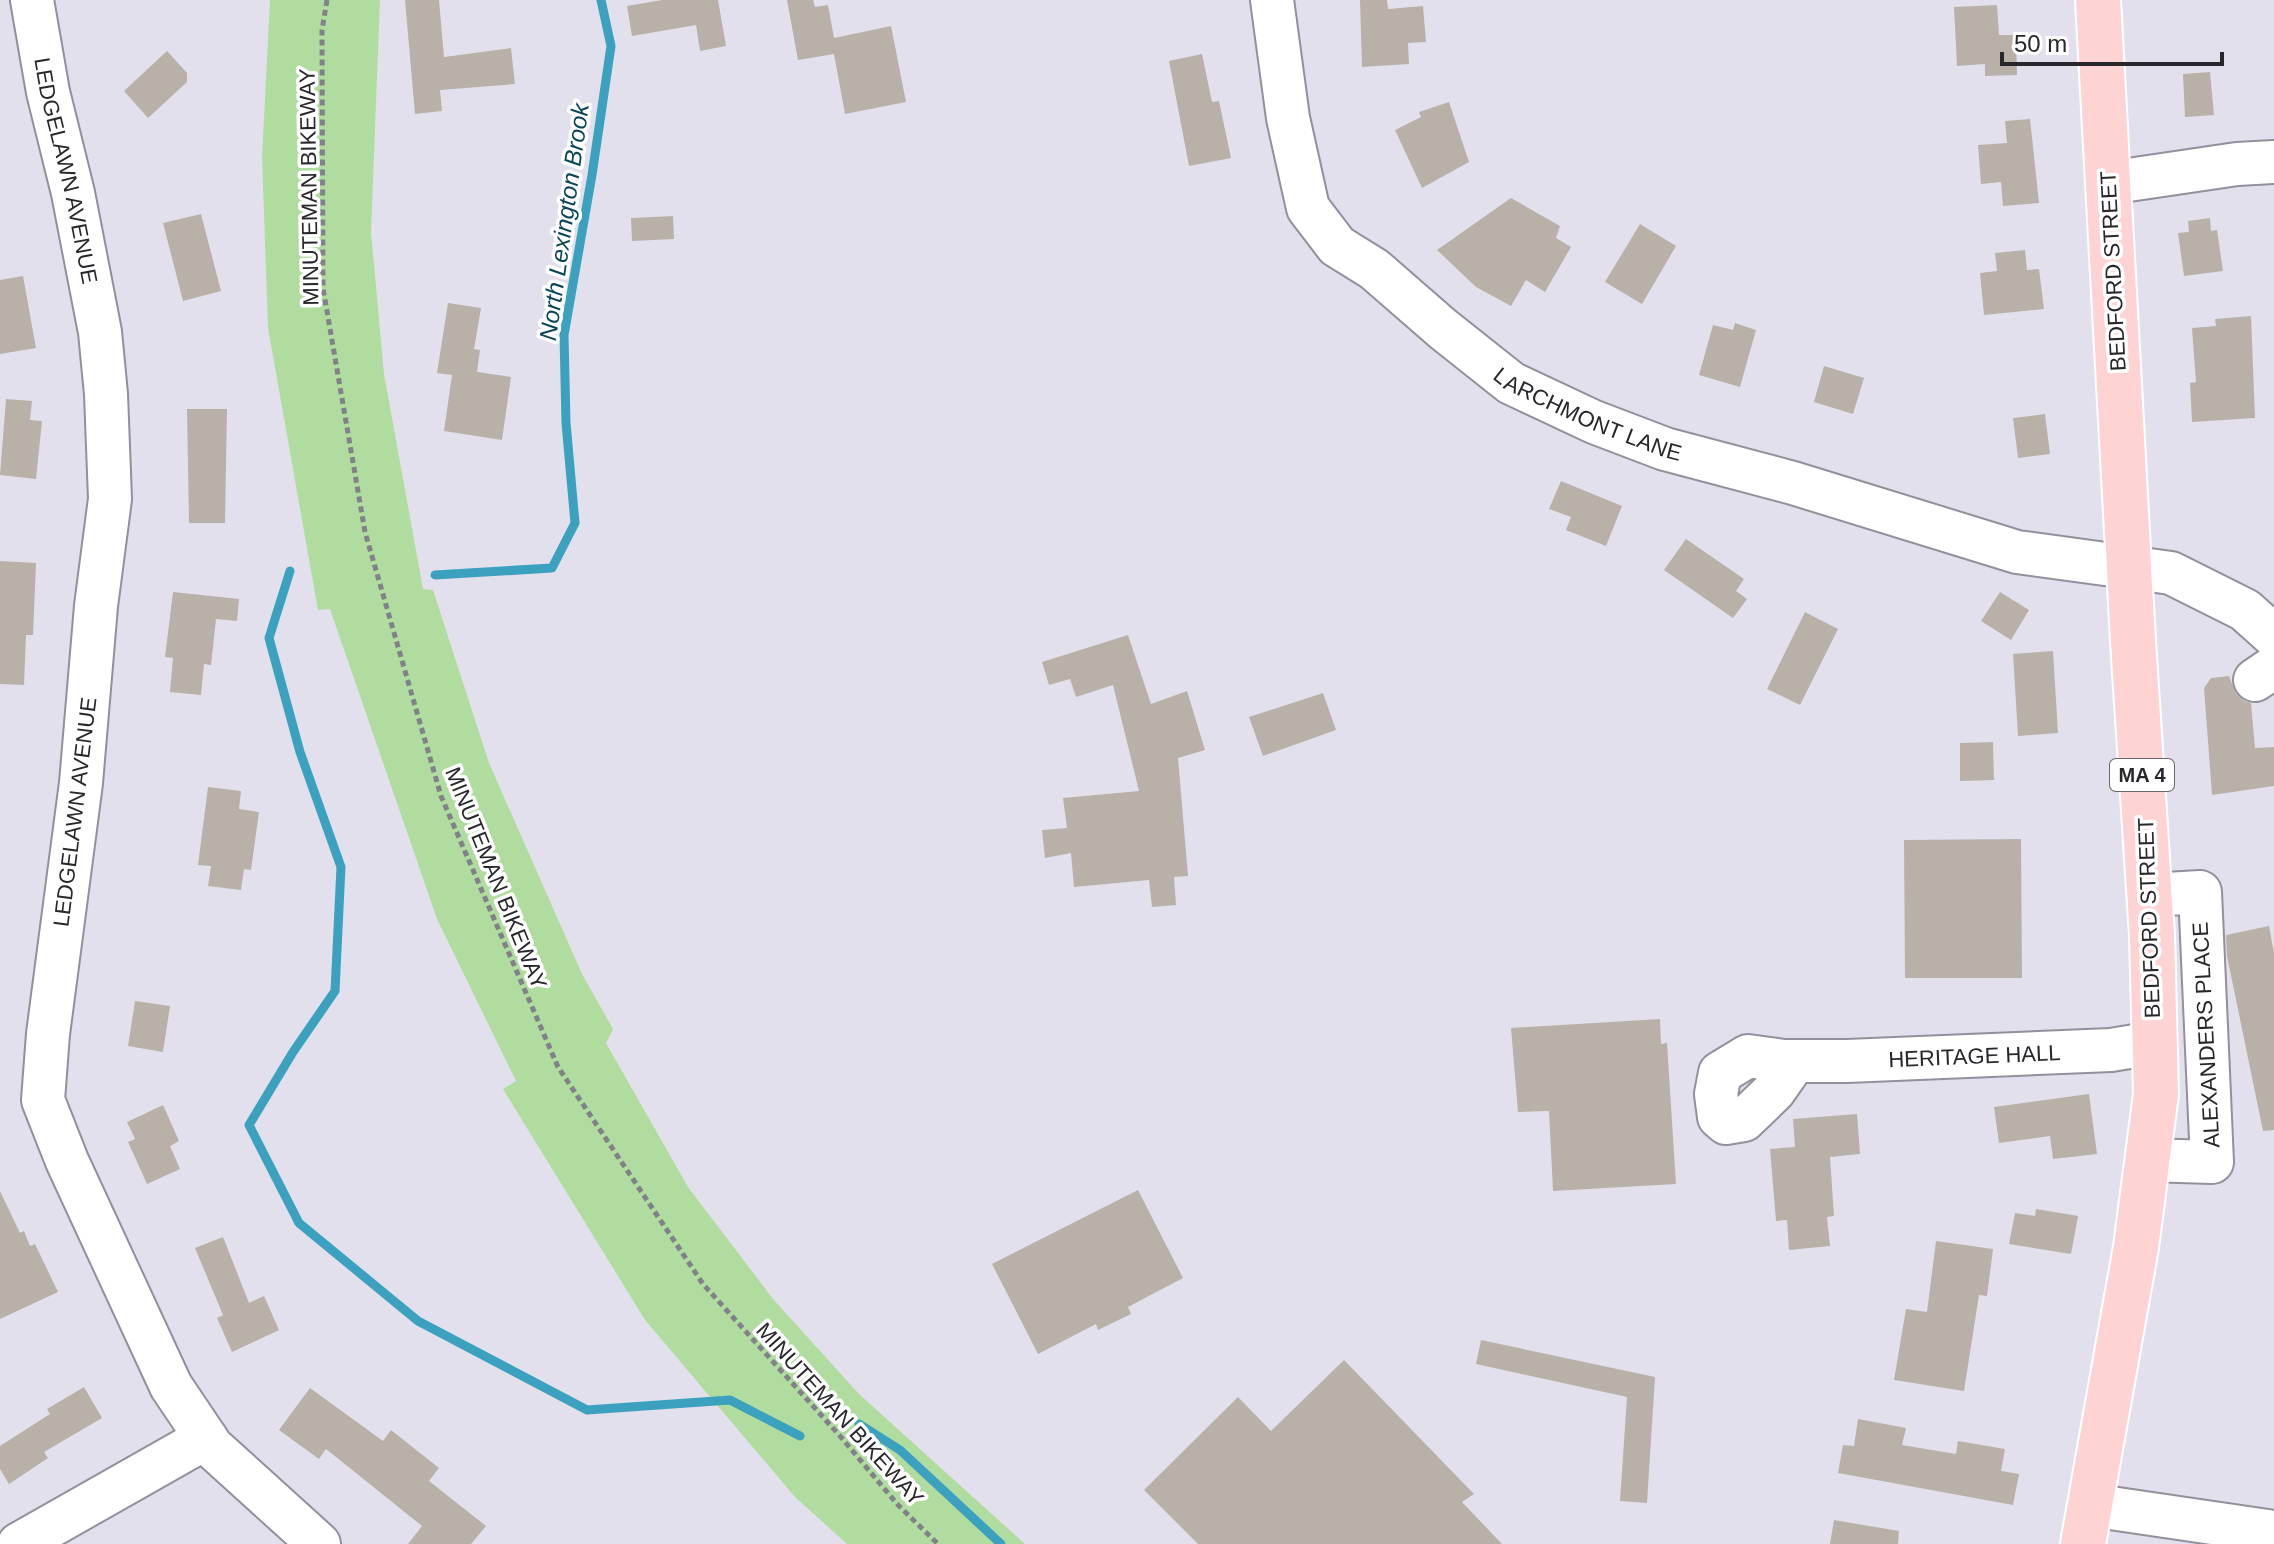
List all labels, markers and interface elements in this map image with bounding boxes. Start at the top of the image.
scale bar [2002,16,2222,66]
text: 50 m [2014,30,2067,57]
street label: LEDGELAWN AVENUE [30,55,103,286]
street label: MINUTEMAN BIKEWAY [294,68,324,306]
water label: North Lexington Brook [534,100,594,342]
street label: BEDFORD STREET [2095,170,2131,372]
street label: LARCHMONT LANE [1489,362,1684,465]
street label: LEDGELAWN AVENUE [49,696,101,928]
road number: MA 4 [2110,759,2174,791]
street label: MINUTEMAN BIKEWAY [440,763,552,993]
street label: BEDFORD STREET [2133,817,2165,1019]
street label: ALEXANDERS PLACE [2188,921,2224,1149]
street label: HERITAGE HALL [1888,1040,2061,1072]
street label: MINUTEMAN BIKEWAY [751,1318,929,1511]

